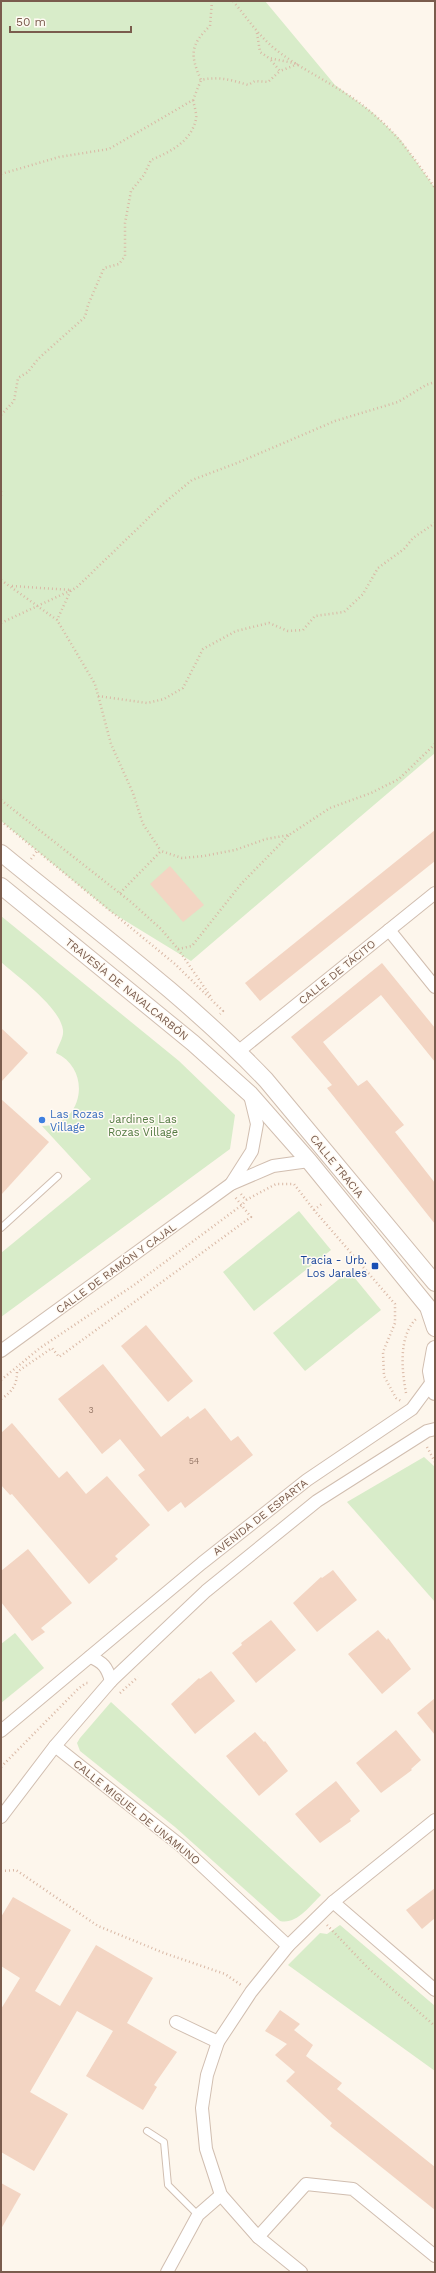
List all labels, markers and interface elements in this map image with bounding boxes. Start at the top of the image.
scale bar [10,8,131,34]
text: 50 m [16,15,46,29]
street label: TRAVESÍA DE NAVALCARBÓN [63,935,191,1043]
street label: CALLE DE TÁCITO [296,937,378,1007]
place label: Las Rozas Village [50,1108,104,1134]
park label: Jardines Las Rozas Village [108,1113,178,1139]
marker: Las Rozas Village [37,1115,47,1125]
street label: CALLE TRACIA [307,1132,366,1201]
street label: CALLE DE RAMÓN Y CAJAL [53,1219,179,1316]
place label: Tracia - Urb. Los Jarales [301,1254,367,1280]
marker: Tracia - Urb. Los Jarales [370,1261,380,1271]
house number: 3 [88,1405,94,1415]
house number: 54 [189,1456,200,1466]
street label: AVENIDA DE ESPARTA [210,1476,310,1558]
street label: CALLE MIGUEL DE UNAMUNO [71,1757,203,1868]

